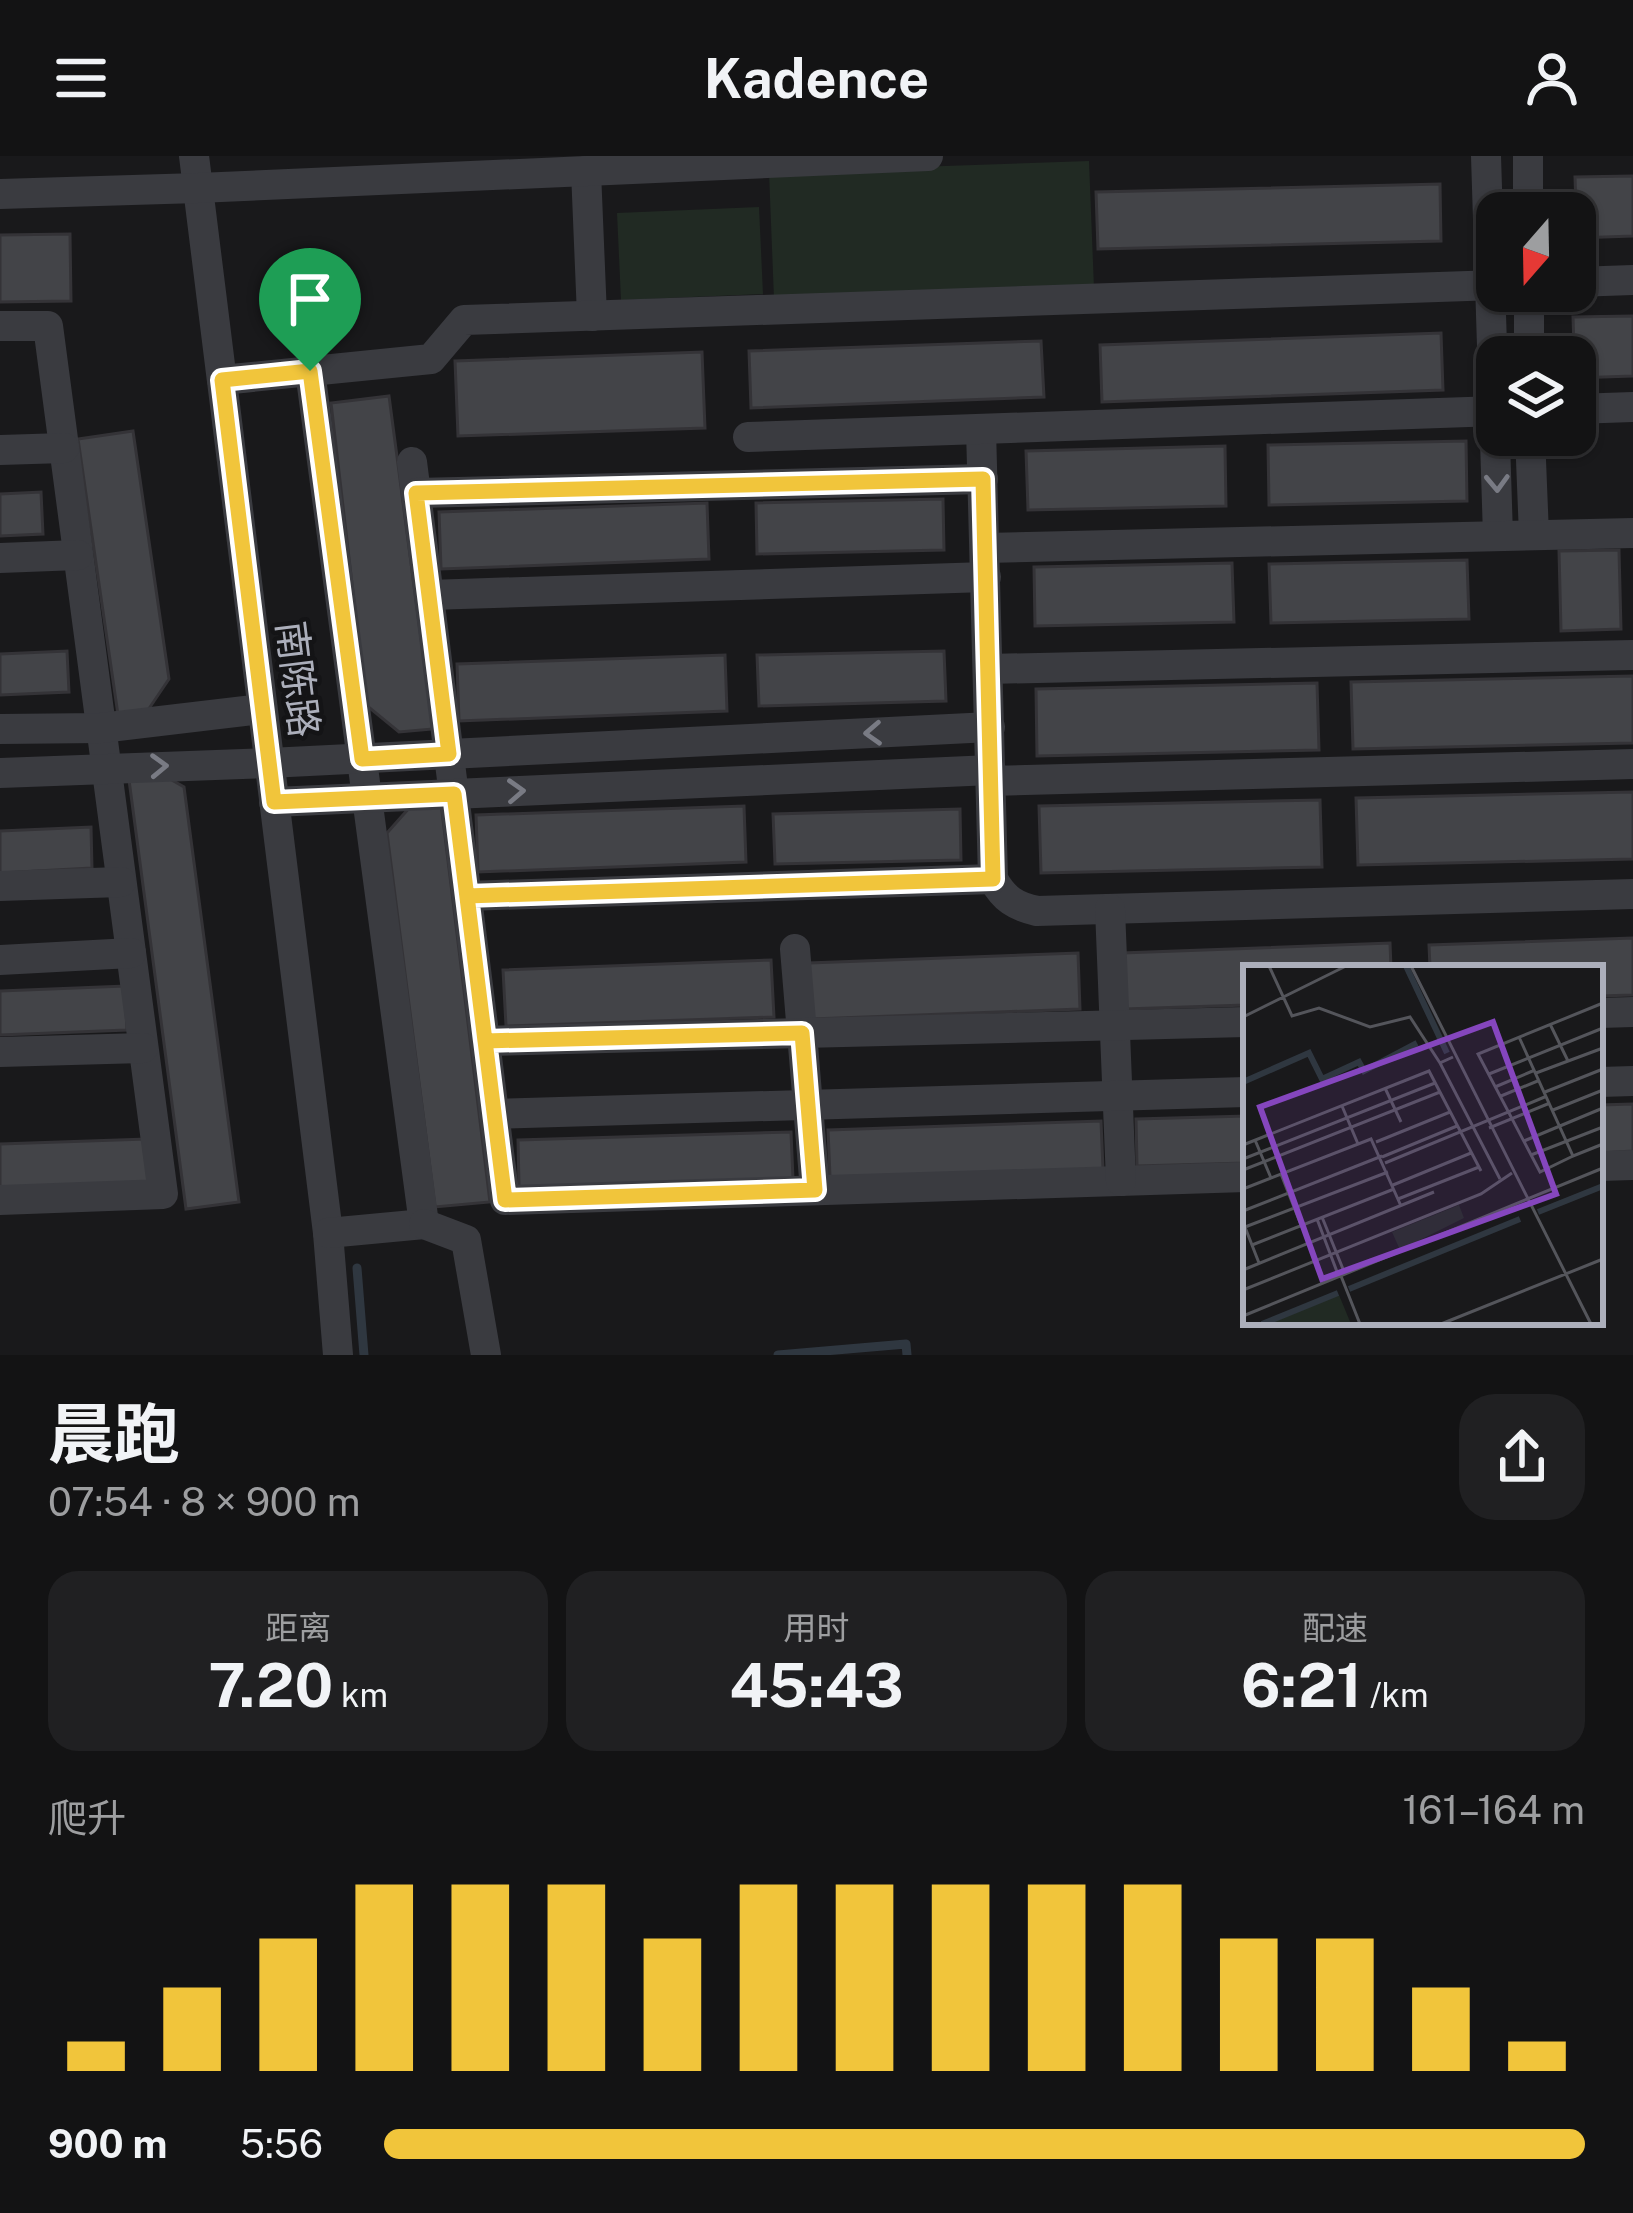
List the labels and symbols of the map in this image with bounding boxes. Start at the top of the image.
north arrow [1476,192,1596,312]
pin [259,248,361,371]
one-way arrow [1483,474,1509,493]
street label: 南陈路 [268,618,328,740]
one-way arrow [863,720,882,746]
one-way arrow [150,754,169,780]
one-way arrow [507,778,526,804]
inset map [1243,965,1603,1325]

